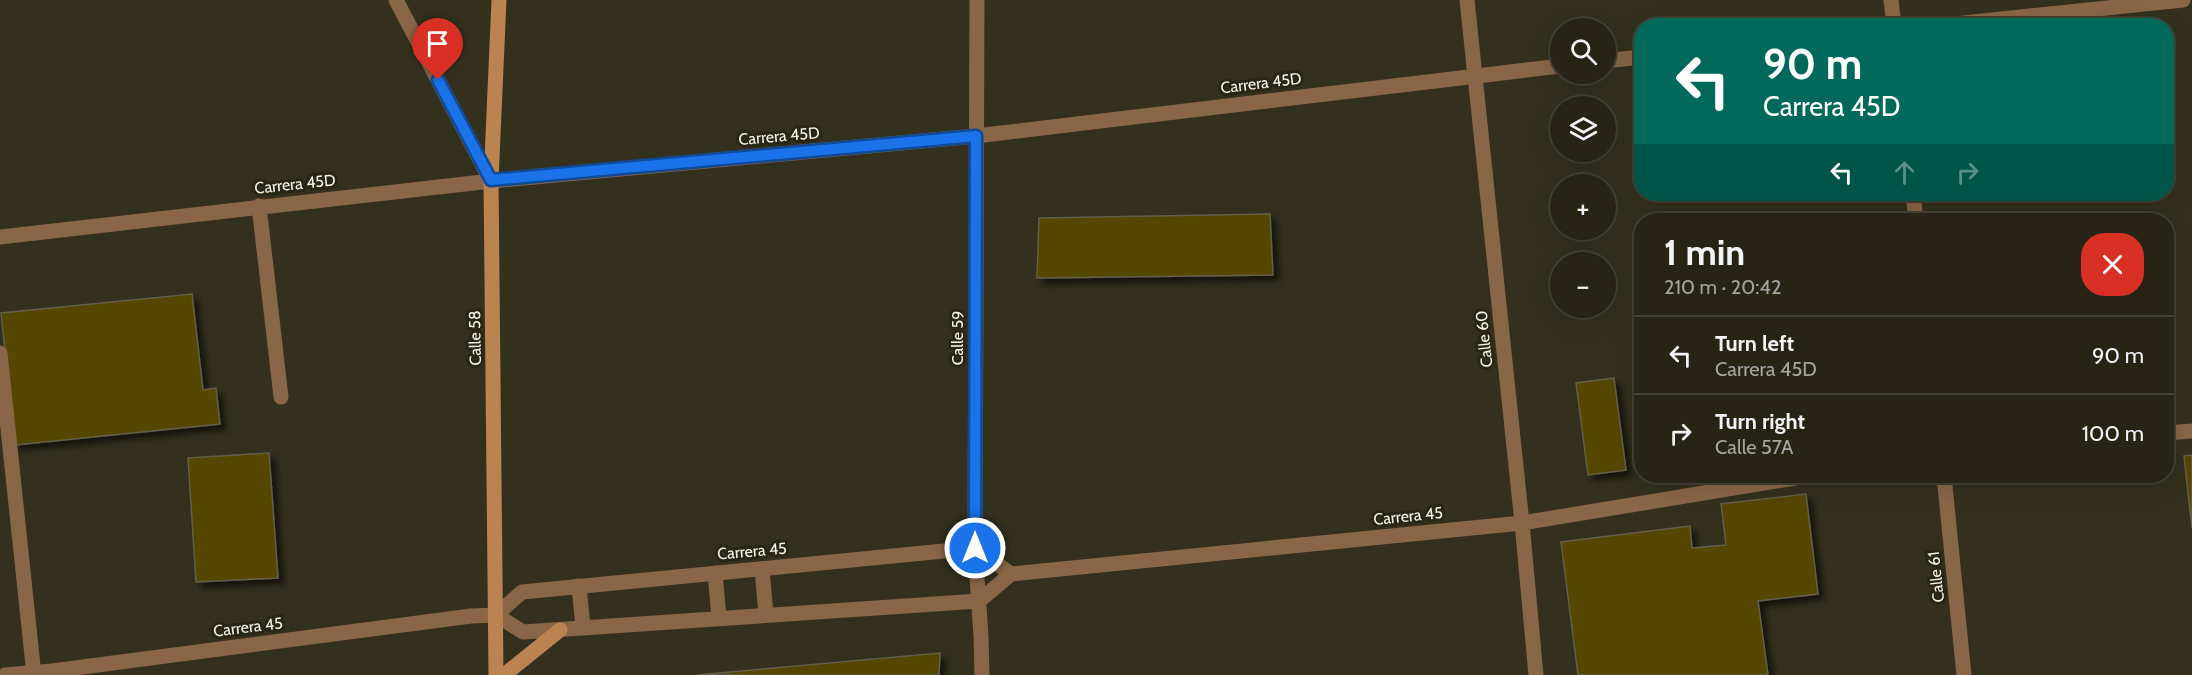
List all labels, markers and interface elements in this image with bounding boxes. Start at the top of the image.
pin [412,18,463,80]
map controls [1550,18,1616,318]
button: search [1550,18,1616,84]
icon: arrive [421,27,454,60]
text: 90 m [1763,38,1862,90]
icon: left [1664,42,1742,120]
street label: Carrera 45D [1219,69,1303,97]
text: Carrera 45D [1763,90,1900,123]
button: layers [1550,96,1616,162]
street label: Carrera 45D [738,123,820,149]
icon: left [1825,156,1858,189]
icon: ahead [1888,156,1921,189]
icon: right [1951,156,1984,189]
street label: Carrera 45D [254,170,336,198]
button: + [1550,174,1616,240]
text: 1 min [1664,230,1745,274]
button: close [2081,233,2144,296]
button: − [1550,252,1616,318]
text: 210 m · 20:42 [1664,275,1781,299]
street label: Calle 58 [465,310,485,366]
street label: Calle 60 [1472,310,1496,368]
street label: Calle 59 [948,311,967,365]
text: Turn left [1715,330,1794,357]
icon: left [1664,339,1697,372]
text: 90 m [2092,342,2144,369]
text: Carrera 45D [1715,357,1817,381]
text: Turn right [1715,408,1805,435]
icon: right [1664,417,1697,450]
text: 100 m [2082,420,2144,447]
text: Calle 57A [1715,435,1793,459]
street label: Carrera 45 [1372,503,1444,529]
position arrow [943,516,1007,580]
street label: Carrera 45 [716,538,788,564]
street label: Calle 61 [1924,551,1948,603]
street label: Carrera 45 [212,613,284,641]

